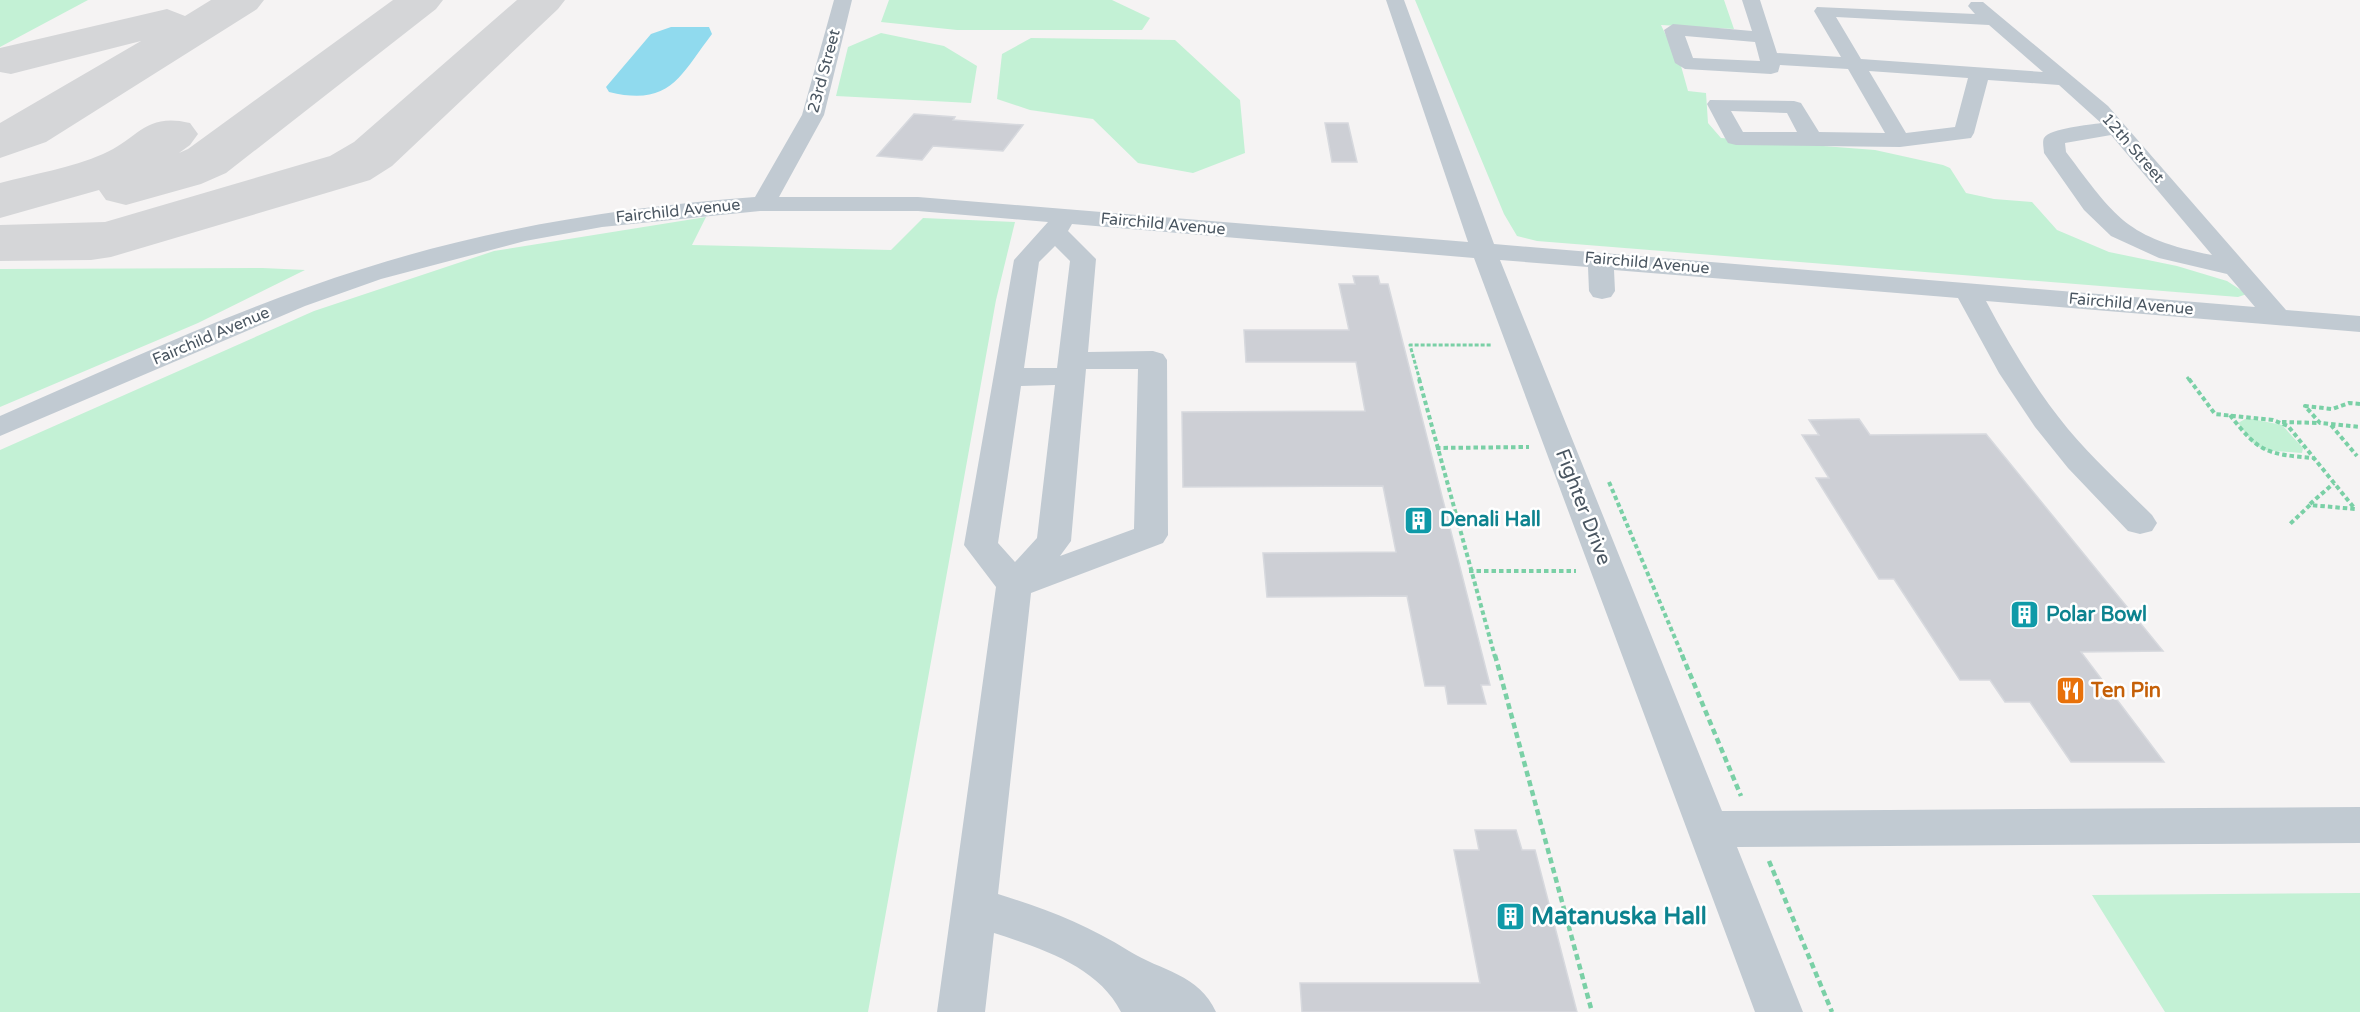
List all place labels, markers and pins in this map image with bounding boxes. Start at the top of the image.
building icon: Denali Hall [1403,504,1435,536]
place label: Denali Hall [1440,508,1541,532]
building icon: Polar Bowl [2009,599,2041,631]
place label: Polar Bowl [2046,603,2147,627]
restaurant icon: Ten Pin [2054,675,2086,707]
place label: Ten Pin [2090,679,2161,703]
building icon: Matanuska Hall [1494,900,1526,932]
place label: Matanuska Hall [1531,902,1707,931]

